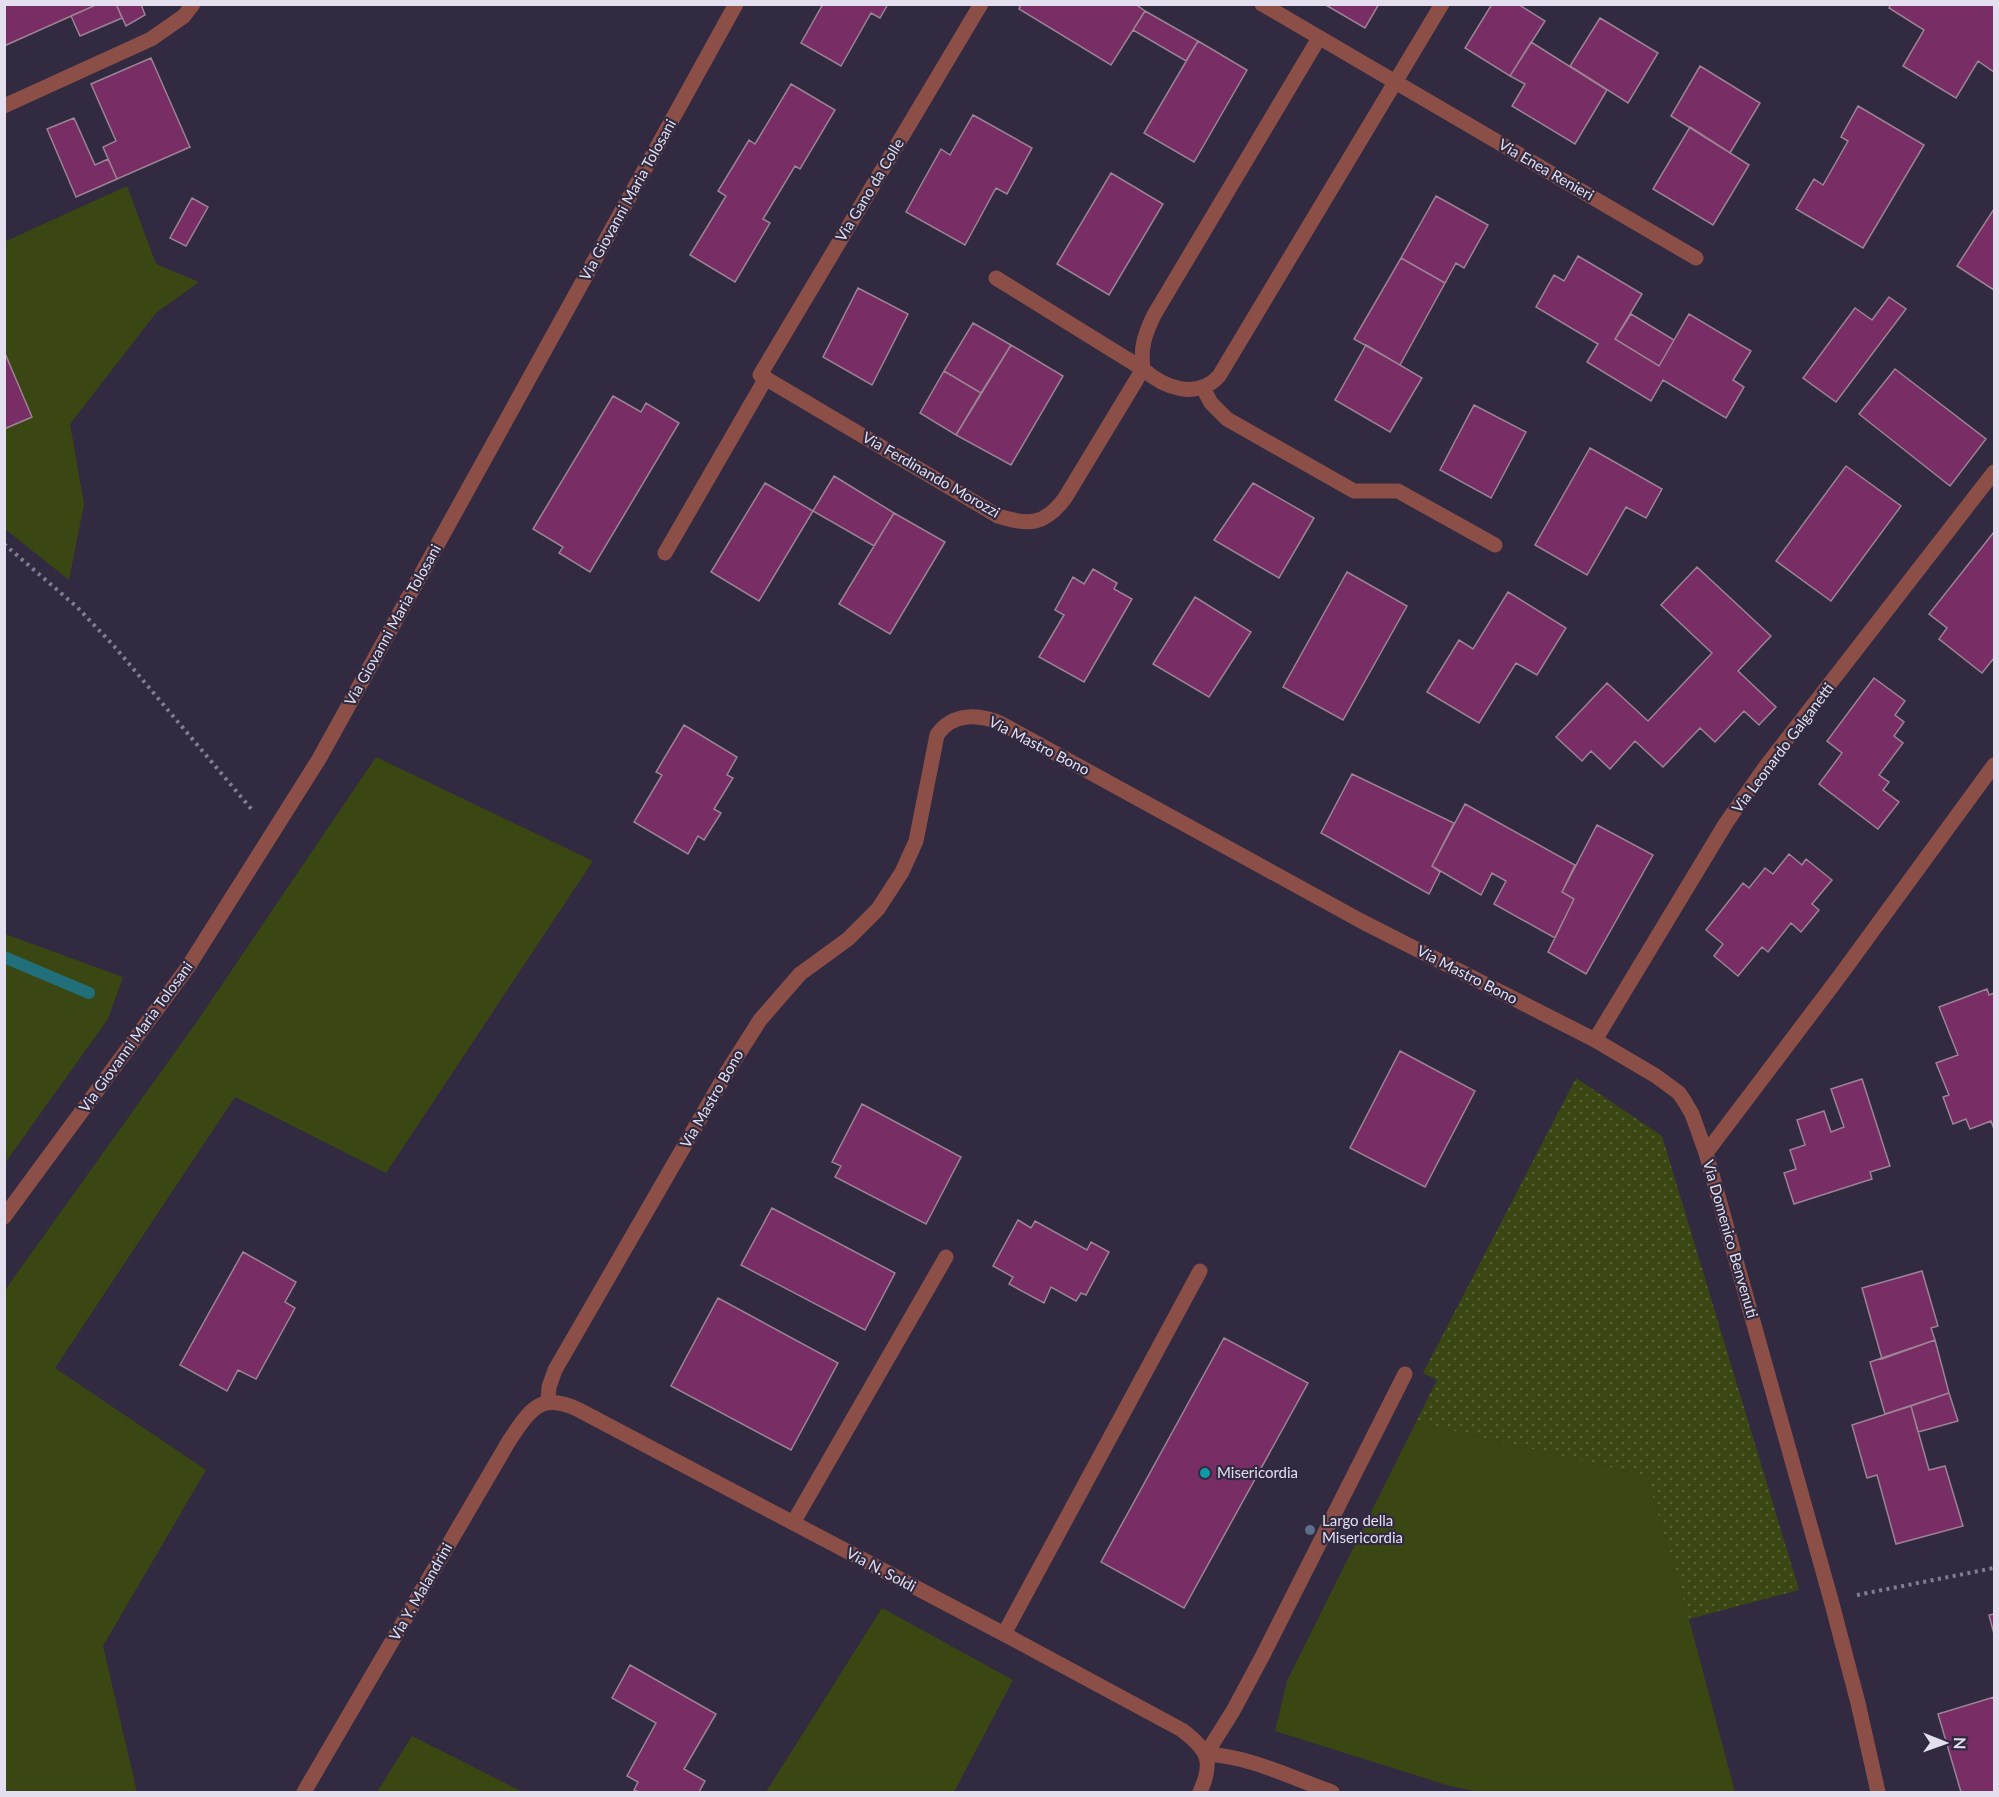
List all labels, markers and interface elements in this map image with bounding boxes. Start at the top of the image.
street label: Via Giovanni Maria Tolosani [575,116,679,283]
street label: Via Gano da Colle [831,135,907,244]
street label: Via Enea Renieri [1496,135,1597,204]
street label: Via Ferdinando Morozzi [860,427,1003,521]
street label: Via Giovanni Maria Tolosani [340,541,444,708]
street label: Via Leonardo Galganetti [1728,679,1837,816]
street label: Via Mastro Bono [986,712,1093,778]
street label: Via Mastro Bono [1414,941,1521,1007]
street label: Via Giovanni Maria Tolosani [75,958,196,1115]
street label: Via Mastro Bono [676,1046,747,1151]
street label: Via Domenico Benvenuti [1700,1158,1762,1320]
place label: Misericordia [1217,1463,1298,1481]
marker: Misericordia [1198,1466,1212,1480]
place label: Largo della Misericordia [1322,1511,1403,1546]
marker: Largo della Misericordia [1303,1523,1317,1537]
street label: Via Y. Malandrini [385,1539,455,1644]
street label: Via N. Soldi [844,1543,919,1595]
north arrow [1915,1713,1975,1773]
text: N [1951,1737,1970,1750]

